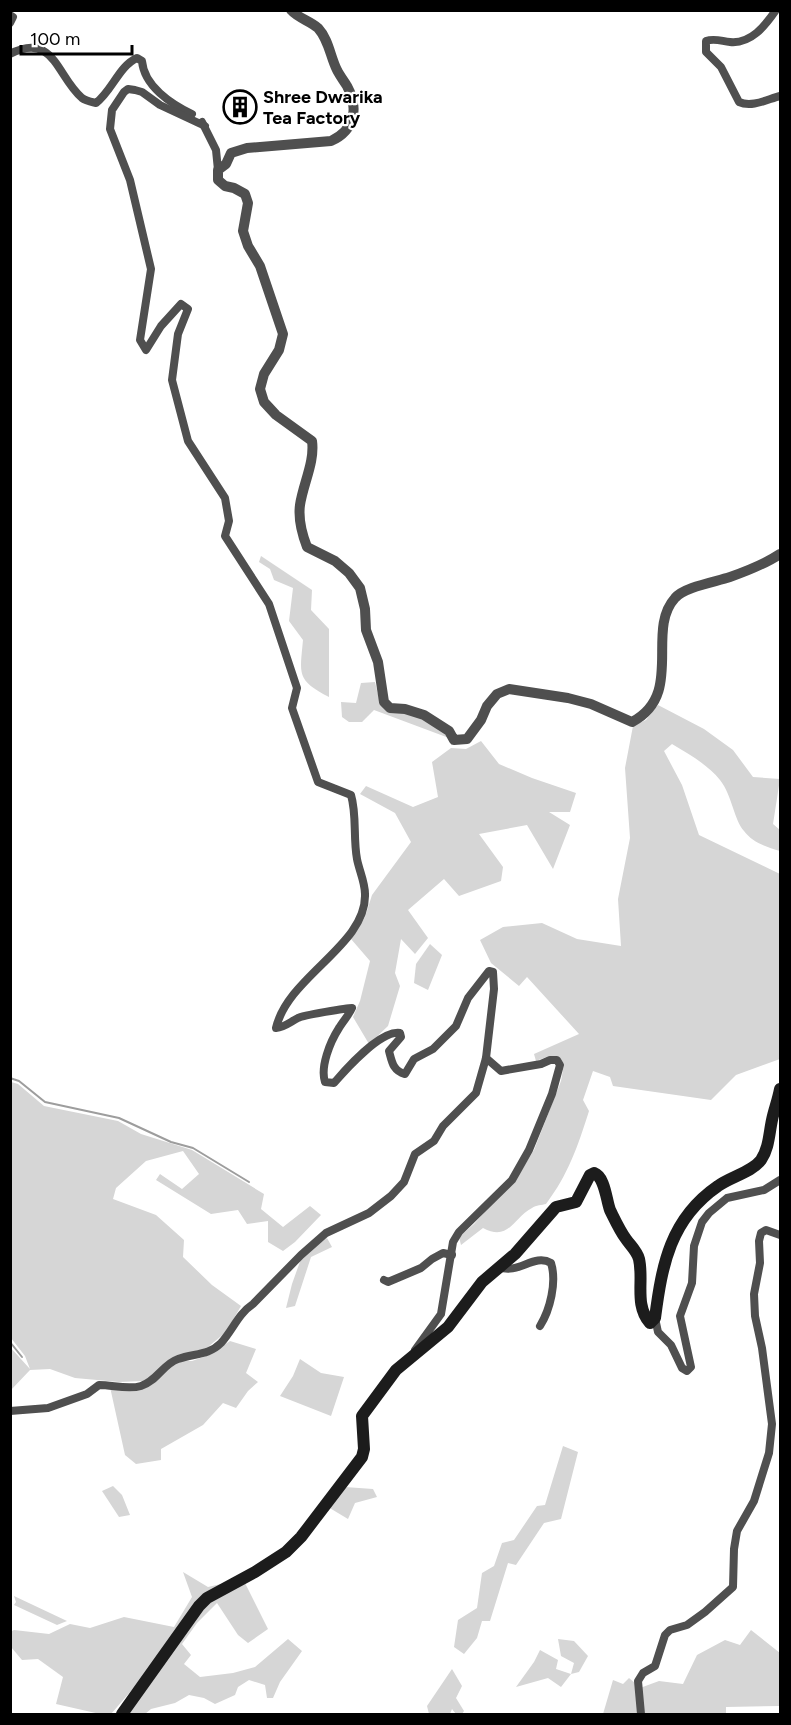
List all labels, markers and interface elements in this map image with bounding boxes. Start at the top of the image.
scale bar [21,18,132,56]
text: 100 m [30,28,80,50]
place label: Shree Dwarika Tea Factory [263,86,383,129]
building icon: Shree Dwarika Tea Factory [222,89,258,125]

